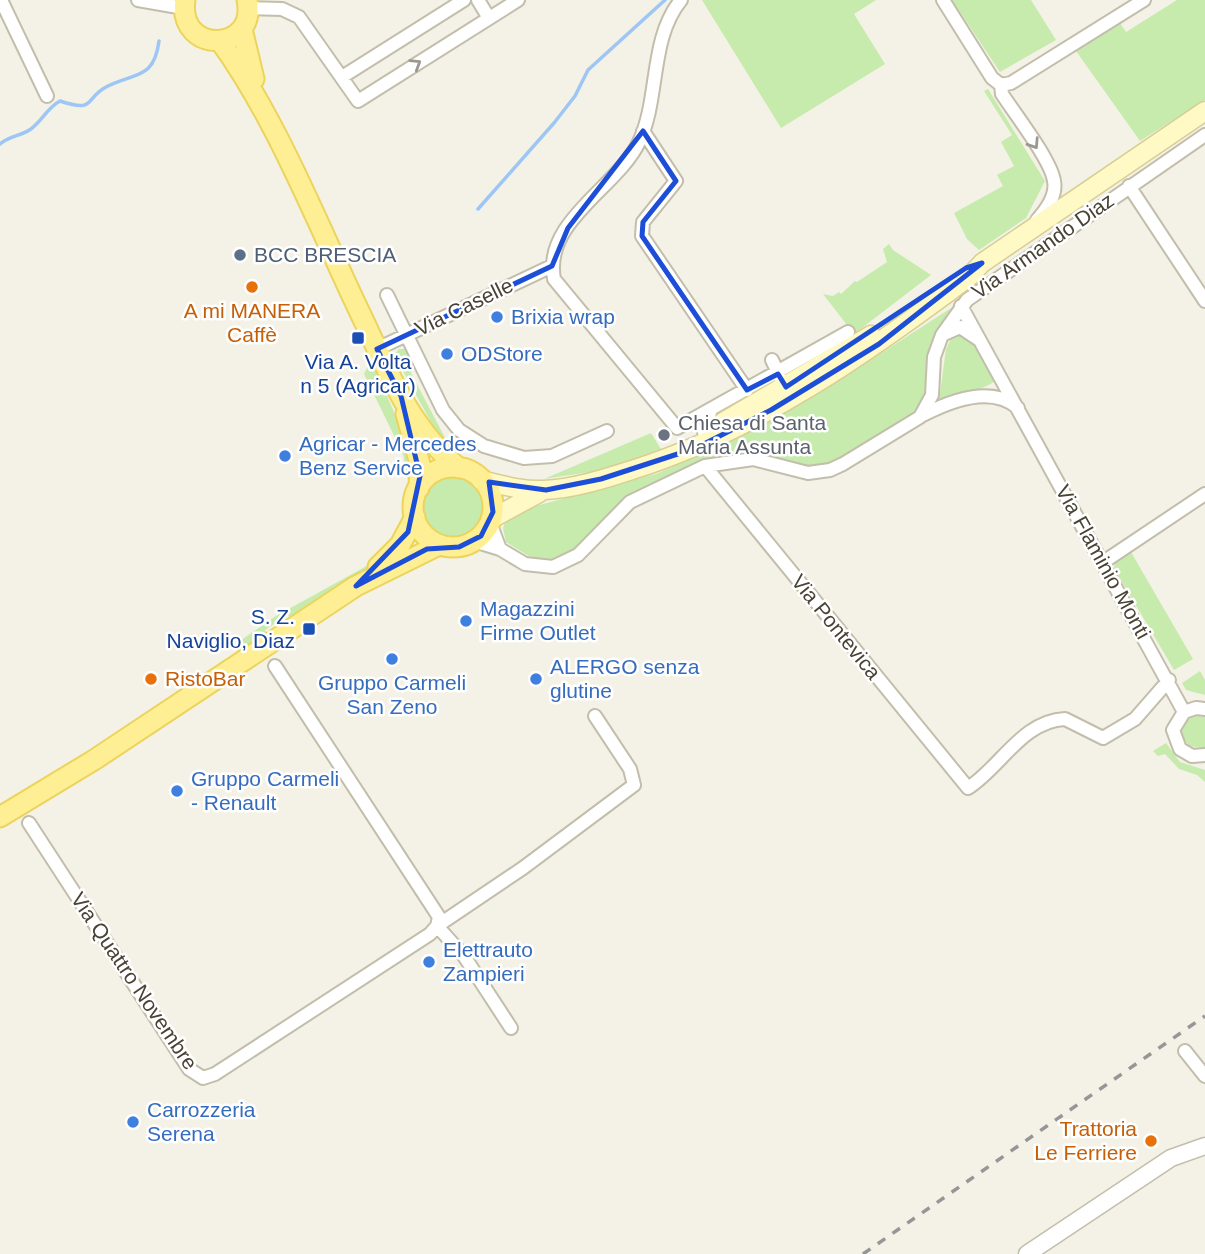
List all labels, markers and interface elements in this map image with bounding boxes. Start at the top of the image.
one-way arrow [408,60,421,73]
one-way arrow [1026,136,1038,149]
street label: Via Armando Diaz [967,188,1118,303]
place label: BCC BRESCIA [254,243,396,266]
marker: BCC BRESCIA [232,247,248,263]
street label: Via Caselle [411,273,516,340]
marker: A mi MANERA Caffè [244,279,260,295]
place label: A mi MANERA Caffè [184,299,320,346]
place label: Brixia wrap [511,305,615,328]
marker: Brixia wrap [489,309,505,325]
marker: Via A. Volta n 5 (Agricar) [350,330,366,346]
place label: ODStore [461,342,543,365]
marker: ODStore [439,346,455,362]
place label: Via A. Volta n 5 (Agricar) [300,350,416,397]
place label: Chiesa di Santa Maria Assunta [678,411,827,458]
marker: Chiesa di Santa Maria Assunta [656,427,672,443]
place label: Agricar - Mercedes Benz Service [299,432,476,479]
marker: Agricar - Mercedes Benz Service [277,448,293,464]
street label: Via Flaminio Monti [1052,481,1155,643]
street label: Via Pontevica [787,570,886,684]
place label: Magazzini Firme Outlet [480,597,596,644]
place label: S. Z. Naviglio, Diaz [167,605,295,652]
marker: Magazzini Firme Outlet [458,613,474,629]
marker: S. Z. Naviglio, Diaz [301,621,317,637]
marker: Gruppo Carmeli San Zeno [384,651,400,667]
place label: ALERGO senza glutine [550,655,700,702]
place label: RistoBar [165,667,246,690]
marker: RistoBar [143,671,159,687]
place label: Gruppo Carmeli San Zeno [318,671,466,718]
marker: ALERGO senza glutine [528,671,544,687]
place label: Gruppo Carmeli - Renault [191,767,339,814]
marker: Gruppo Carmeli - Renault [169,783,185,799]
street label: Via Quattro Novembre [67,888,202,1074]
place label: Elettrauto Zampieri [443,938,533,985]
marker: Elettrauto Zampieri [421,954,437,970]
place label: Carrozzeria Serena [147,1098,256,1145]
marker: Carrozzeria Serena [125,1114,141,1130]
place label: Trattoria Le Ferriere [1034,1117,1137,1164]
marker: Trattoria Le Ferriere [1143,1133,1159,1149]

